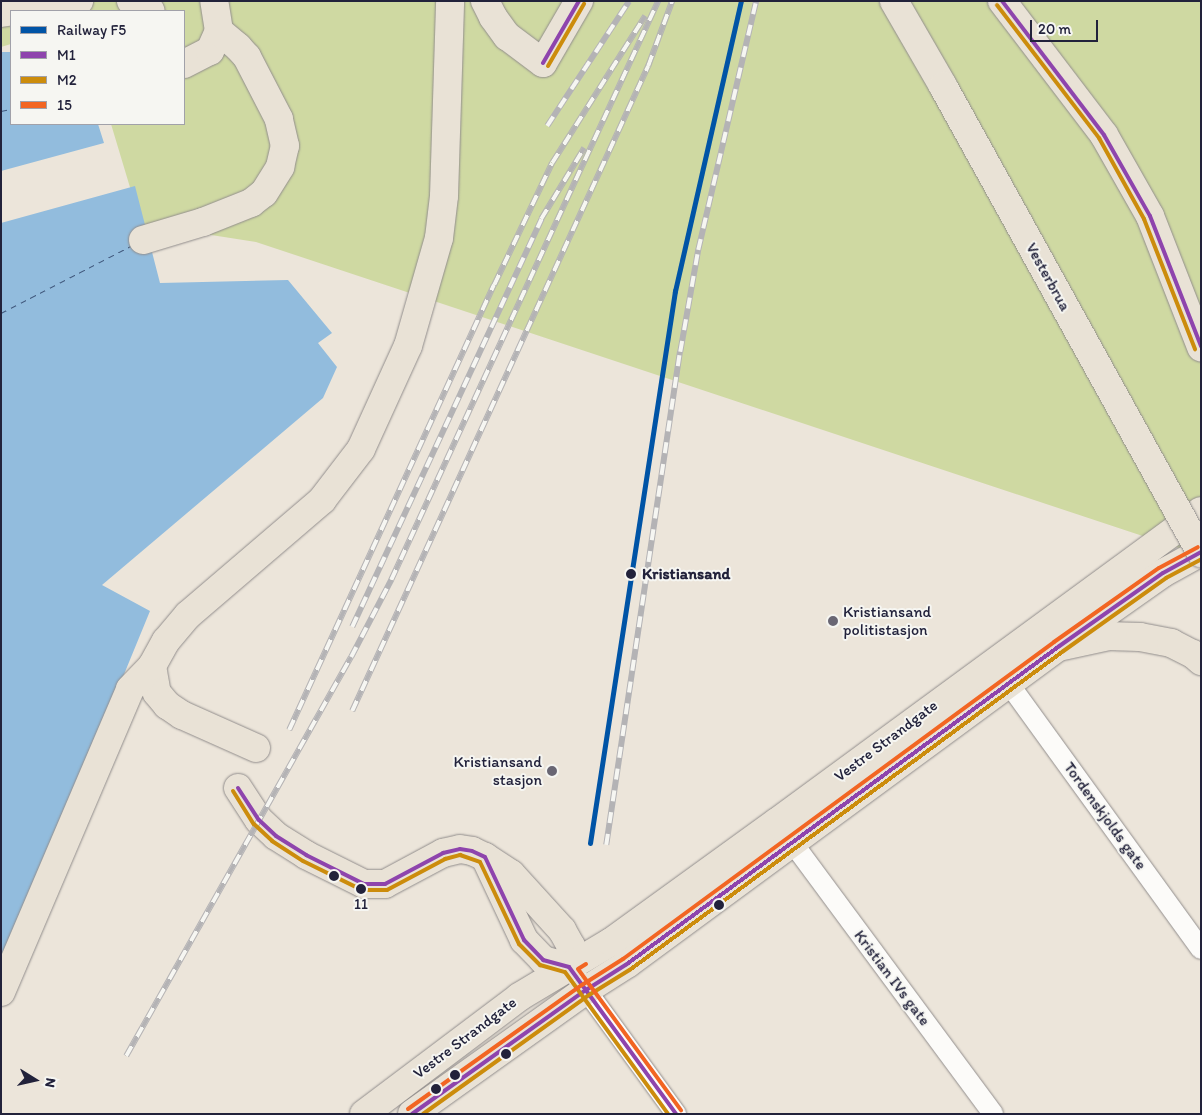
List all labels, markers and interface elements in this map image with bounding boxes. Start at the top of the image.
legend [10,10,185,125]
scale bar [1032,10,1100,42]
text: 20 m [1038,20,1071,38]
text: Railway F5 [57,21,126,39]
text: M1 [57,46,76,64]
text: M2 [57,71,77,89]
text: 15 [57,96,72,114]
street label: Vesterbrua [1021,240,1075,314]
place label: Kristiansand [642,564,730,584]
marker: Kristiansand [624,567,638,581]
place label: Kristiansand politistasjon [843,602,931,640]
marker: Kristiansand politistasjon [827,615,839,627]
street label: Vestre Strandgate [831,696,941,786]
place label: Kristiansand stasjon [454,752,542,790]
street label: Tordenskjolds gate [1059,758,1151,874]
marker: Kristiansand stasjon [546,765,558,777]
unlabelled marker [329,871,339,881]
marker: 11 [356,884,366,894]
place label: 11 [354,896,368,914]
unlabelled marker [714,900,724,910]
street label: Kristian IVs gate [850,927,934,1029]
street label: Vestre Strandgate [410,993,520,1083]
unlabelled marker [501,1049,511,1059]
north arrow [10,1055,60,1105]
unlabelled marker [450,1070,460,1080]
text: N [41,1077,59,1089]
unlabelled marker [431,1084,441,1094]

